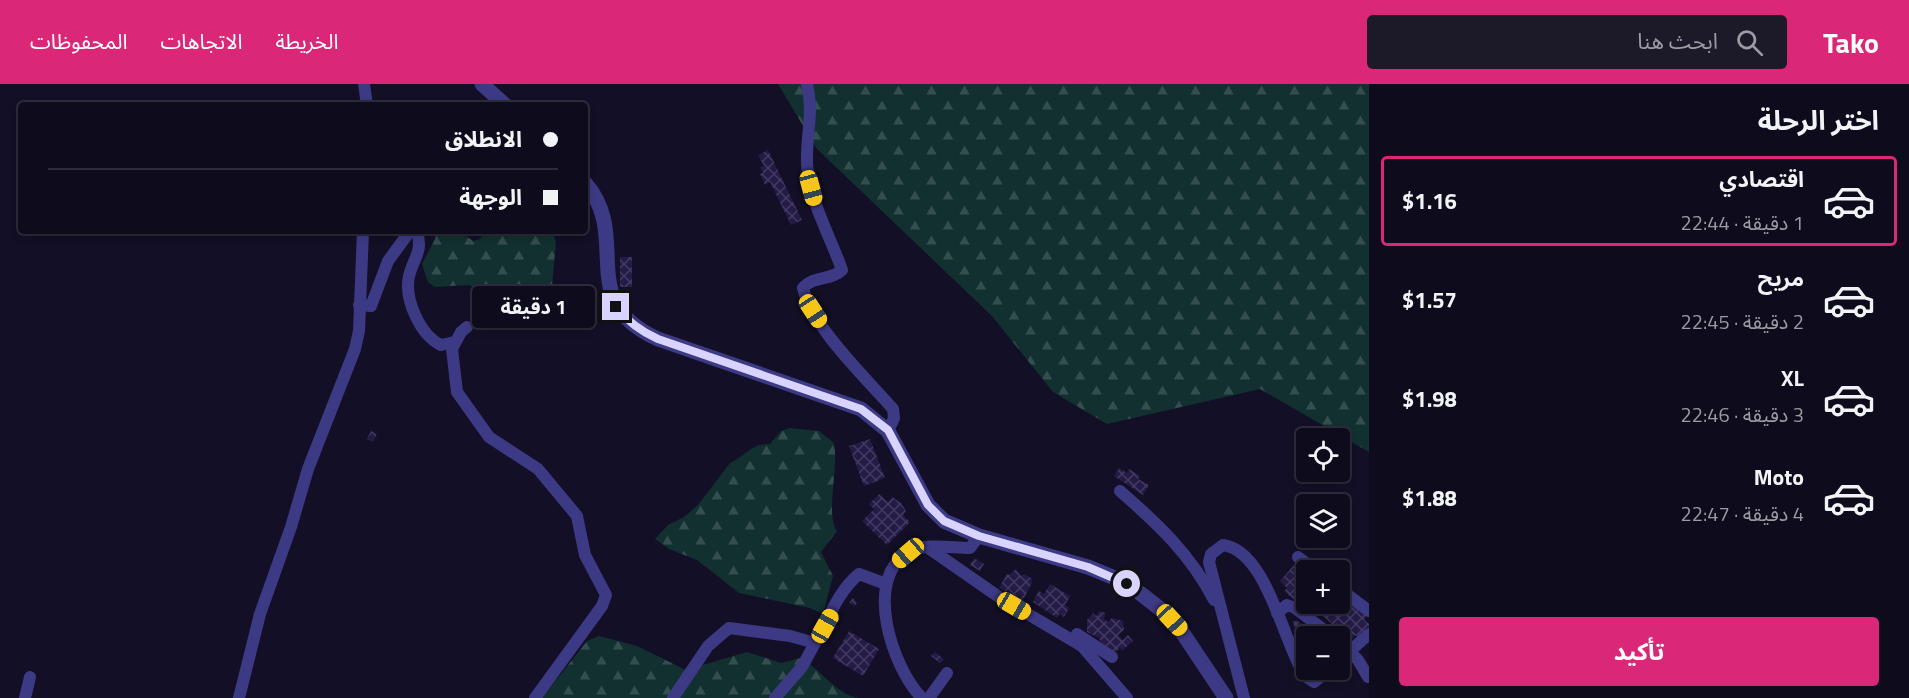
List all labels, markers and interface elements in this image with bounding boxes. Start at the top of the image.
search box [1367,15,1787,69]
text: Tako [1823,21,1879,64]
text: ابحث هنا [1637,24,1718,58]
text: المحفوظات [30,25,127,57]
text: الاتجاهات [160,25,242,57]
text: الخريطة [275,25,338,57]
icon: search [1733,26,1766,59]
text: اختر الرحلة [1758,99,1879,140]
text: الانطلاق [445,122,522,156]
text: اقتصادي [1719,162,1804,196]
car [798,168,824,208]
icon: car [1822,174,1876,228]
text: الوجهة [459,180,522,214]
text: $1.16 [1402,184,1457,218]
text: 1 دقيقة · 22:44 [1681,207,1804,238]
text: مريح [1758,261,1804,295]
icon: car [1822,273,1876,327]
text: $1.57 [1402,283,1457,317]
callout: 1 دقيقة [472,286,595,328]
text: 1 دقيقة [501,291,566,322]
car [796,291,830,331]
route end [602,293,629,320]
text: 2 دقيقة · 22:45 [1681,306,1804,337]
text: XL [1781,361,1804,395]
icon: car [1822,372,1876,426]
text: $1.98 [1402,382,1457,416]
text: 3 دقيقة · 22:46 [1681,399,1804,430]
map controls [1296,428,1350,680]
button: locate [1296,428,1350,482]
text: Moto [1754,460,1804,494]
icon: car [1822,471,1876,525]
text: $1.88 [1402,481,1457,515]
button: layers [1296,494,1350,548]
text: 4 دقيقة · 22:47 [1681,498,1804,529]
car [889,534,927,572]
button: + [1296,560,1350,614]
route start [1113,570,1140,597]
car [994,589,1034,623]
car [1153,601,1191,639]
car [808,606,842,646]
button: تأكيد [1399,617,1879,686]
button: − [1296,626,1350,680]

